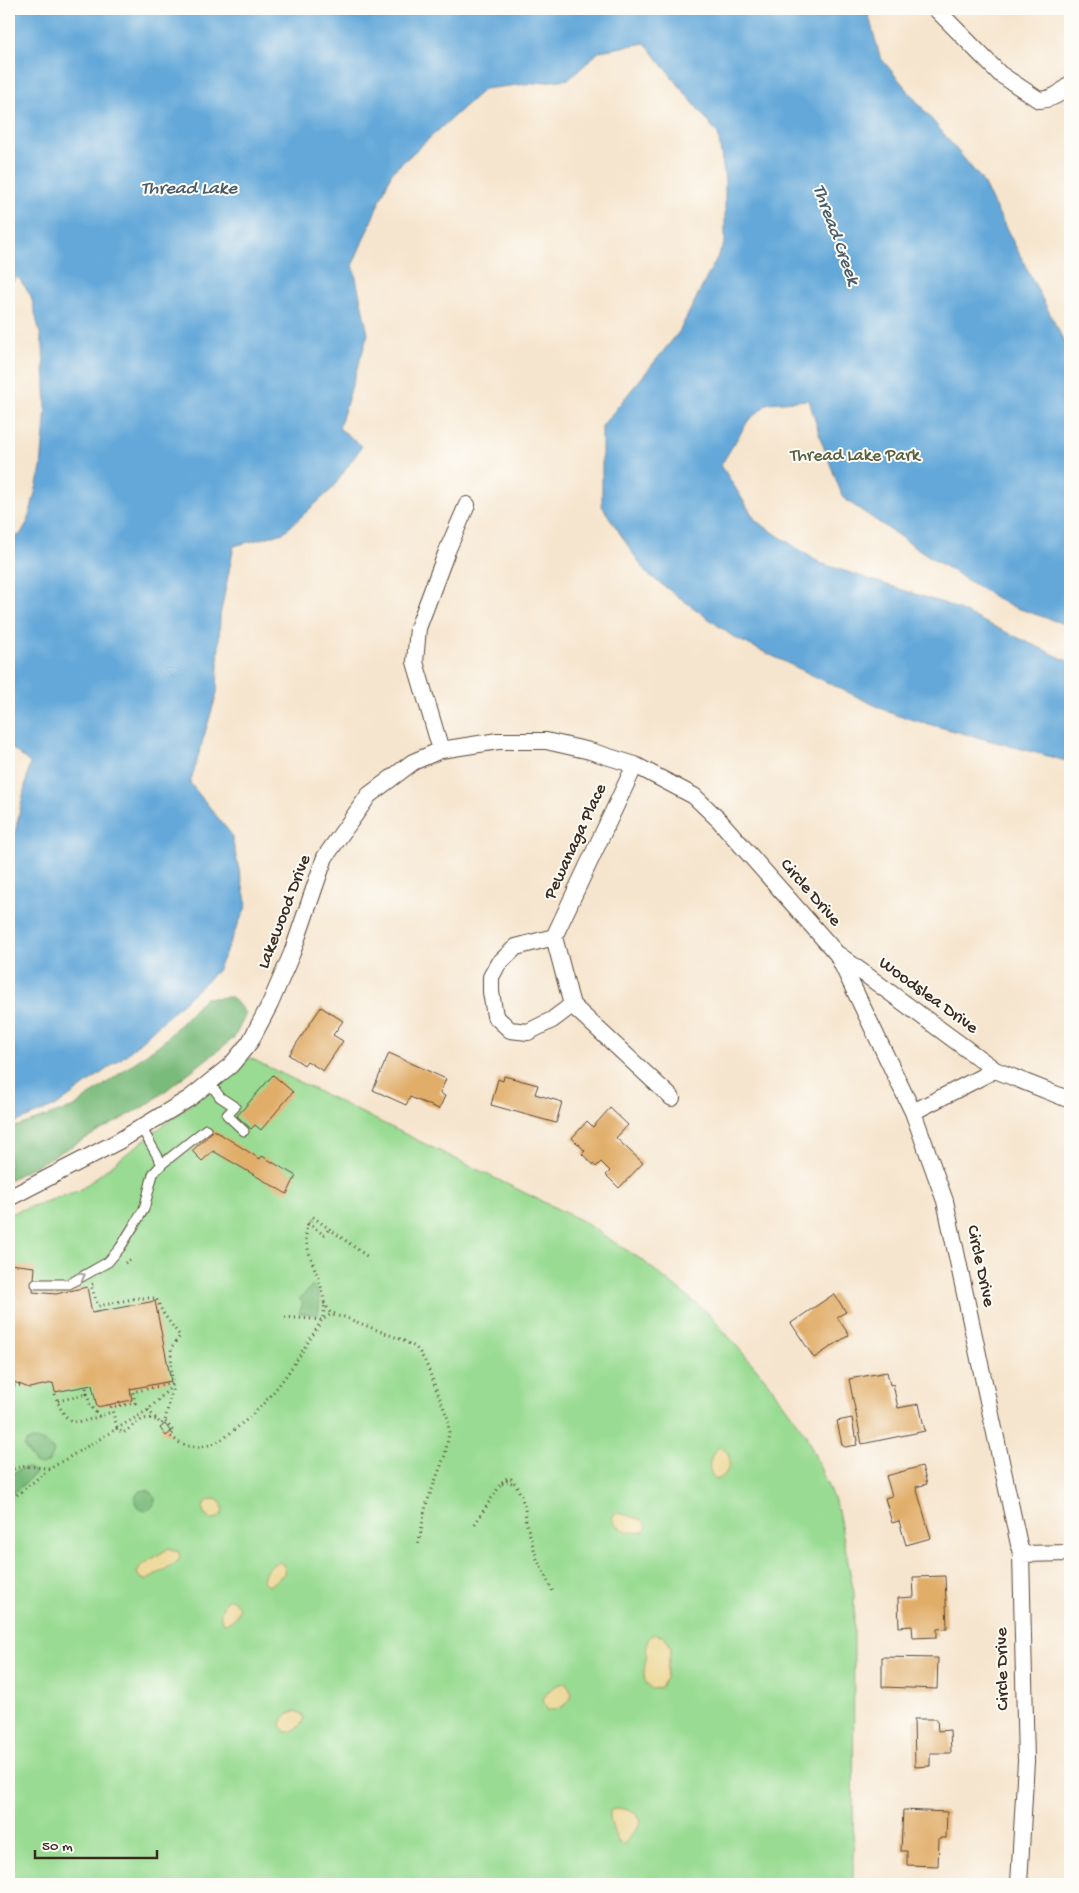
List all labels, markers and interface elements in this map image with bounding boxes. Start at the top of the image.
water label: Thread Lake [141,178,238,201]
water label: Thread Creek [806,182,864,290]
park label: Thread Lake Park [789,446,922,467]
street label: Pewanaga Place [540,780,612,904]
street label: Lakewood Drive [254,851,317,972]
street label: Circle Drive [775,855,846,932]
street label: Woodslea Drive [874,953,982,1040]
street label: Circle Drive [961,1223,999,1309]
one-way arrow [77,1273,86,1283]
street label: Circle Drive [992,1627,1014,1711]
scale bar [35,1828,158,1860]
text: 50 m [42,1838,73,1856]

